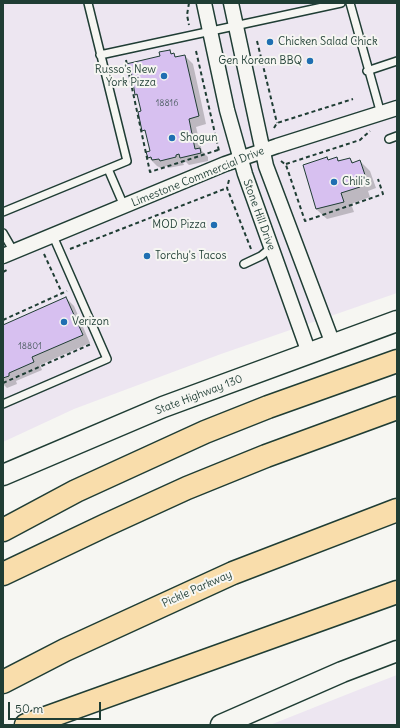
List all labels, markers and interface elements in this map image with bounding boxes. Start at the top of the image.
place label: Chicken Salad Chick [278,35,378,49]
marker: Chicken Salad Chick [265,37,275,47]
place label: Gen Korean BBQ [218,54,302,68]
marker: Gen Korean BBQ [305,56,315,66]
place label: Russo's New York Pizza [95,63,156,89]
marker: Russo's New York Pizza [159,71,169,81]
house number: 18816 [156,98,178,108]
place label: Shogun [180,131,218,145]
marker: Shogun [167,133,177,143]
street label: Limestone Commercial Drive [130,144,266,210]
place label: Chili's [342,175,370,189]
marker: Chili's [329,177,339,187]
street label: Stone Hill Drive [240,178,278,252]
place label: MOD Pizza [152,218,206,232]
marker: MOD Pizza [209,220,219,230]
place label: Torchy's Tacos [155,249,226,263]
marker: Torchy's Tacos [142,251,152,261]
place label: Verizon [72,315,109,329]
marker: Verizon [59,317,69,327]
house number: 18801 [18,341,42,351]
street label: State Highway 130 [153,372,245,418]
street label: Pickle Parkway [160,568,234,610]
scale bar [10,694,103,720]
text: 50 m [15,701,43,716]

